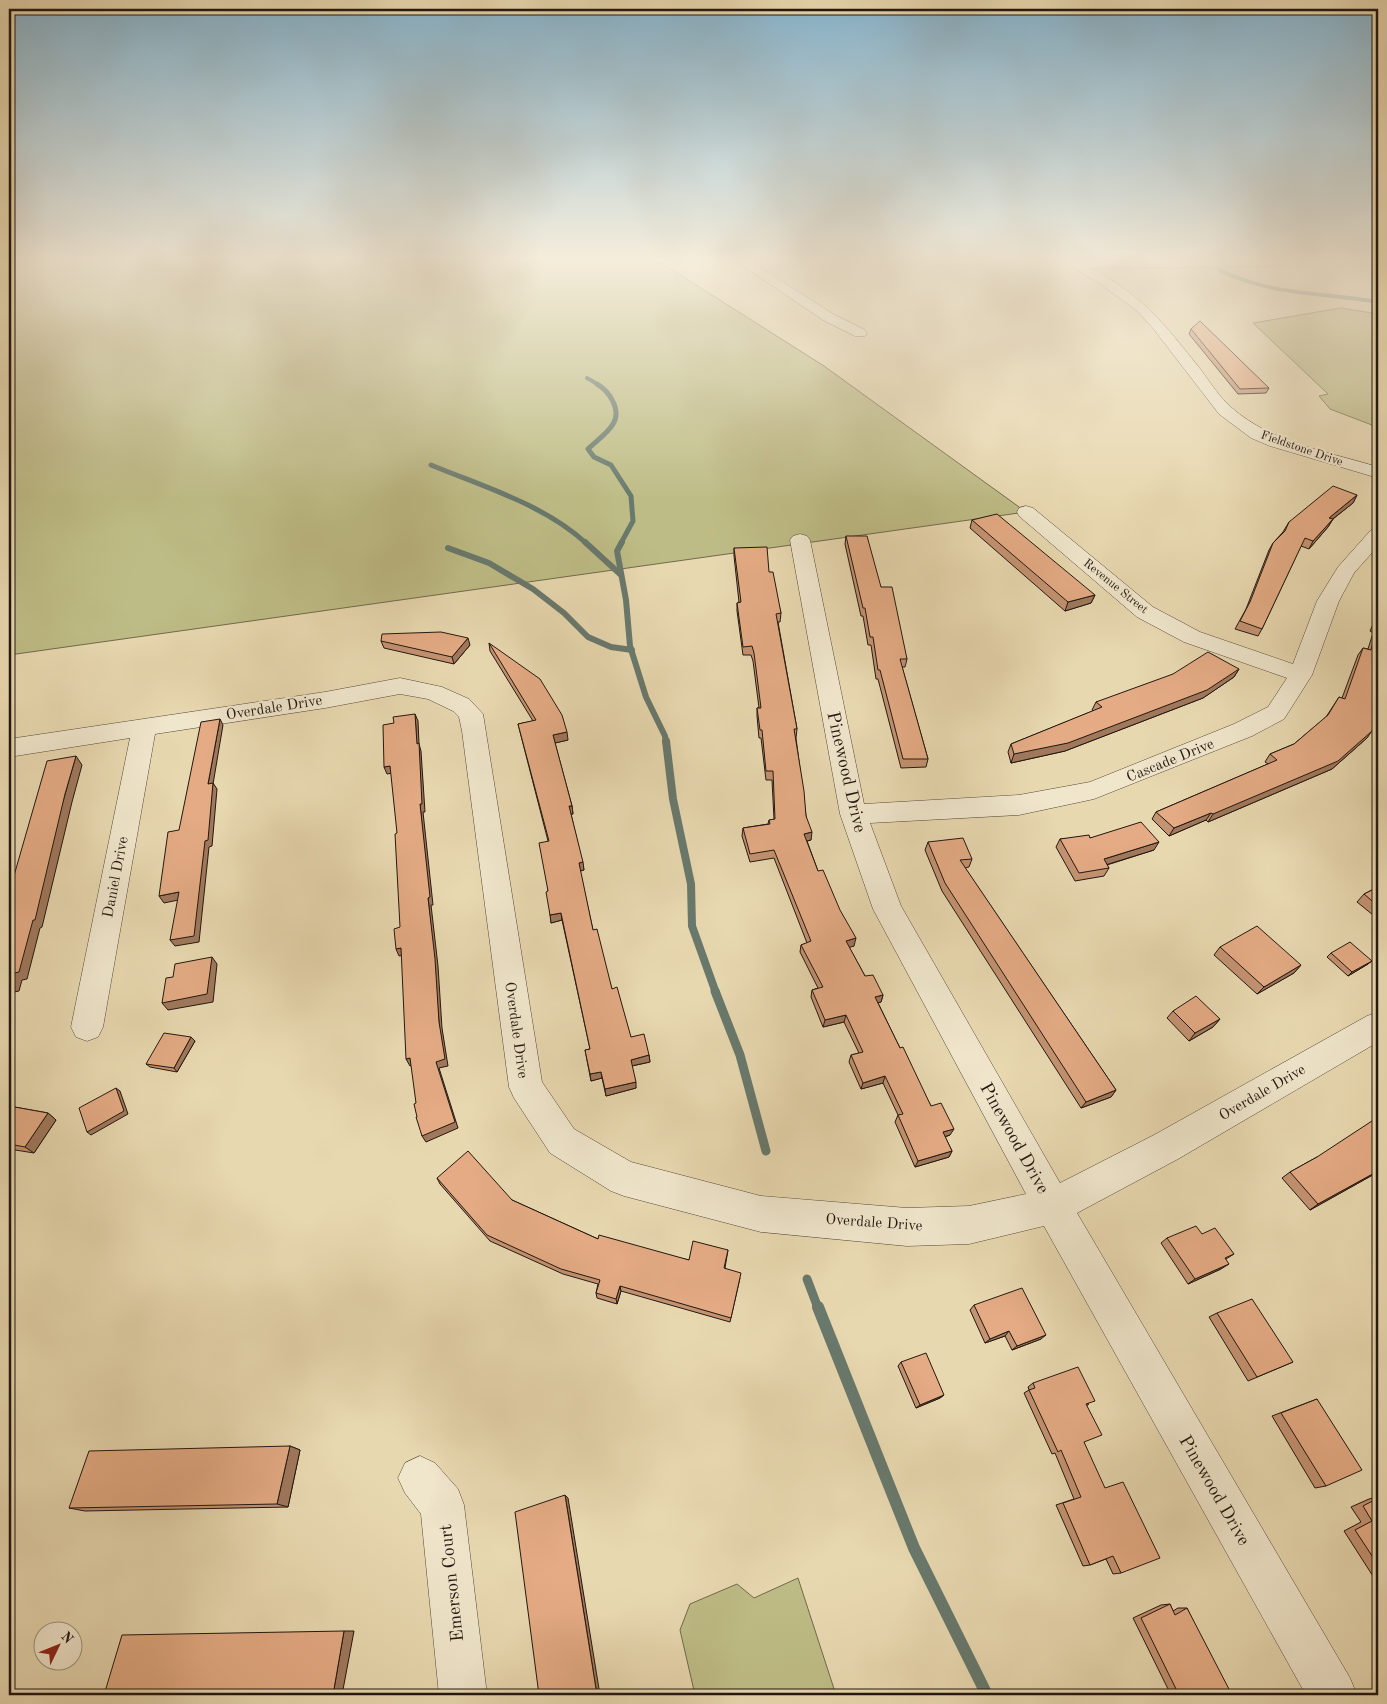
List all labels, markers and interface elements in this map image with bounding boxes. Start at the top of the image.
street label: Fieldstone Drive [1259,429,1345,469]
street label: Revenue Street [1081,557,1150,616]
street label: Overdale Drive [225,693,324,723]
street label: Pinewood Drive [823,710,869,835]
street label: Cascade Drive [1125,737,1217,786]
street label: Daniel Drive [101,835,132,919]
street label: Overdale Drive [501,981,530,1079]
street label: Overdale Drive [1217,1062,1309,1124]
street label: Pinewood Drive [976,1080,1052,1197]
street label: Overdale Drive [825,1213,923,1234]
street label: Pinewood Drive [1175,1432,1253,1549]
street label: Emerson Court [437,1523,467,1643]
north arrow [32,1622,82,1672]
text: N [58,1629,76,1647]

